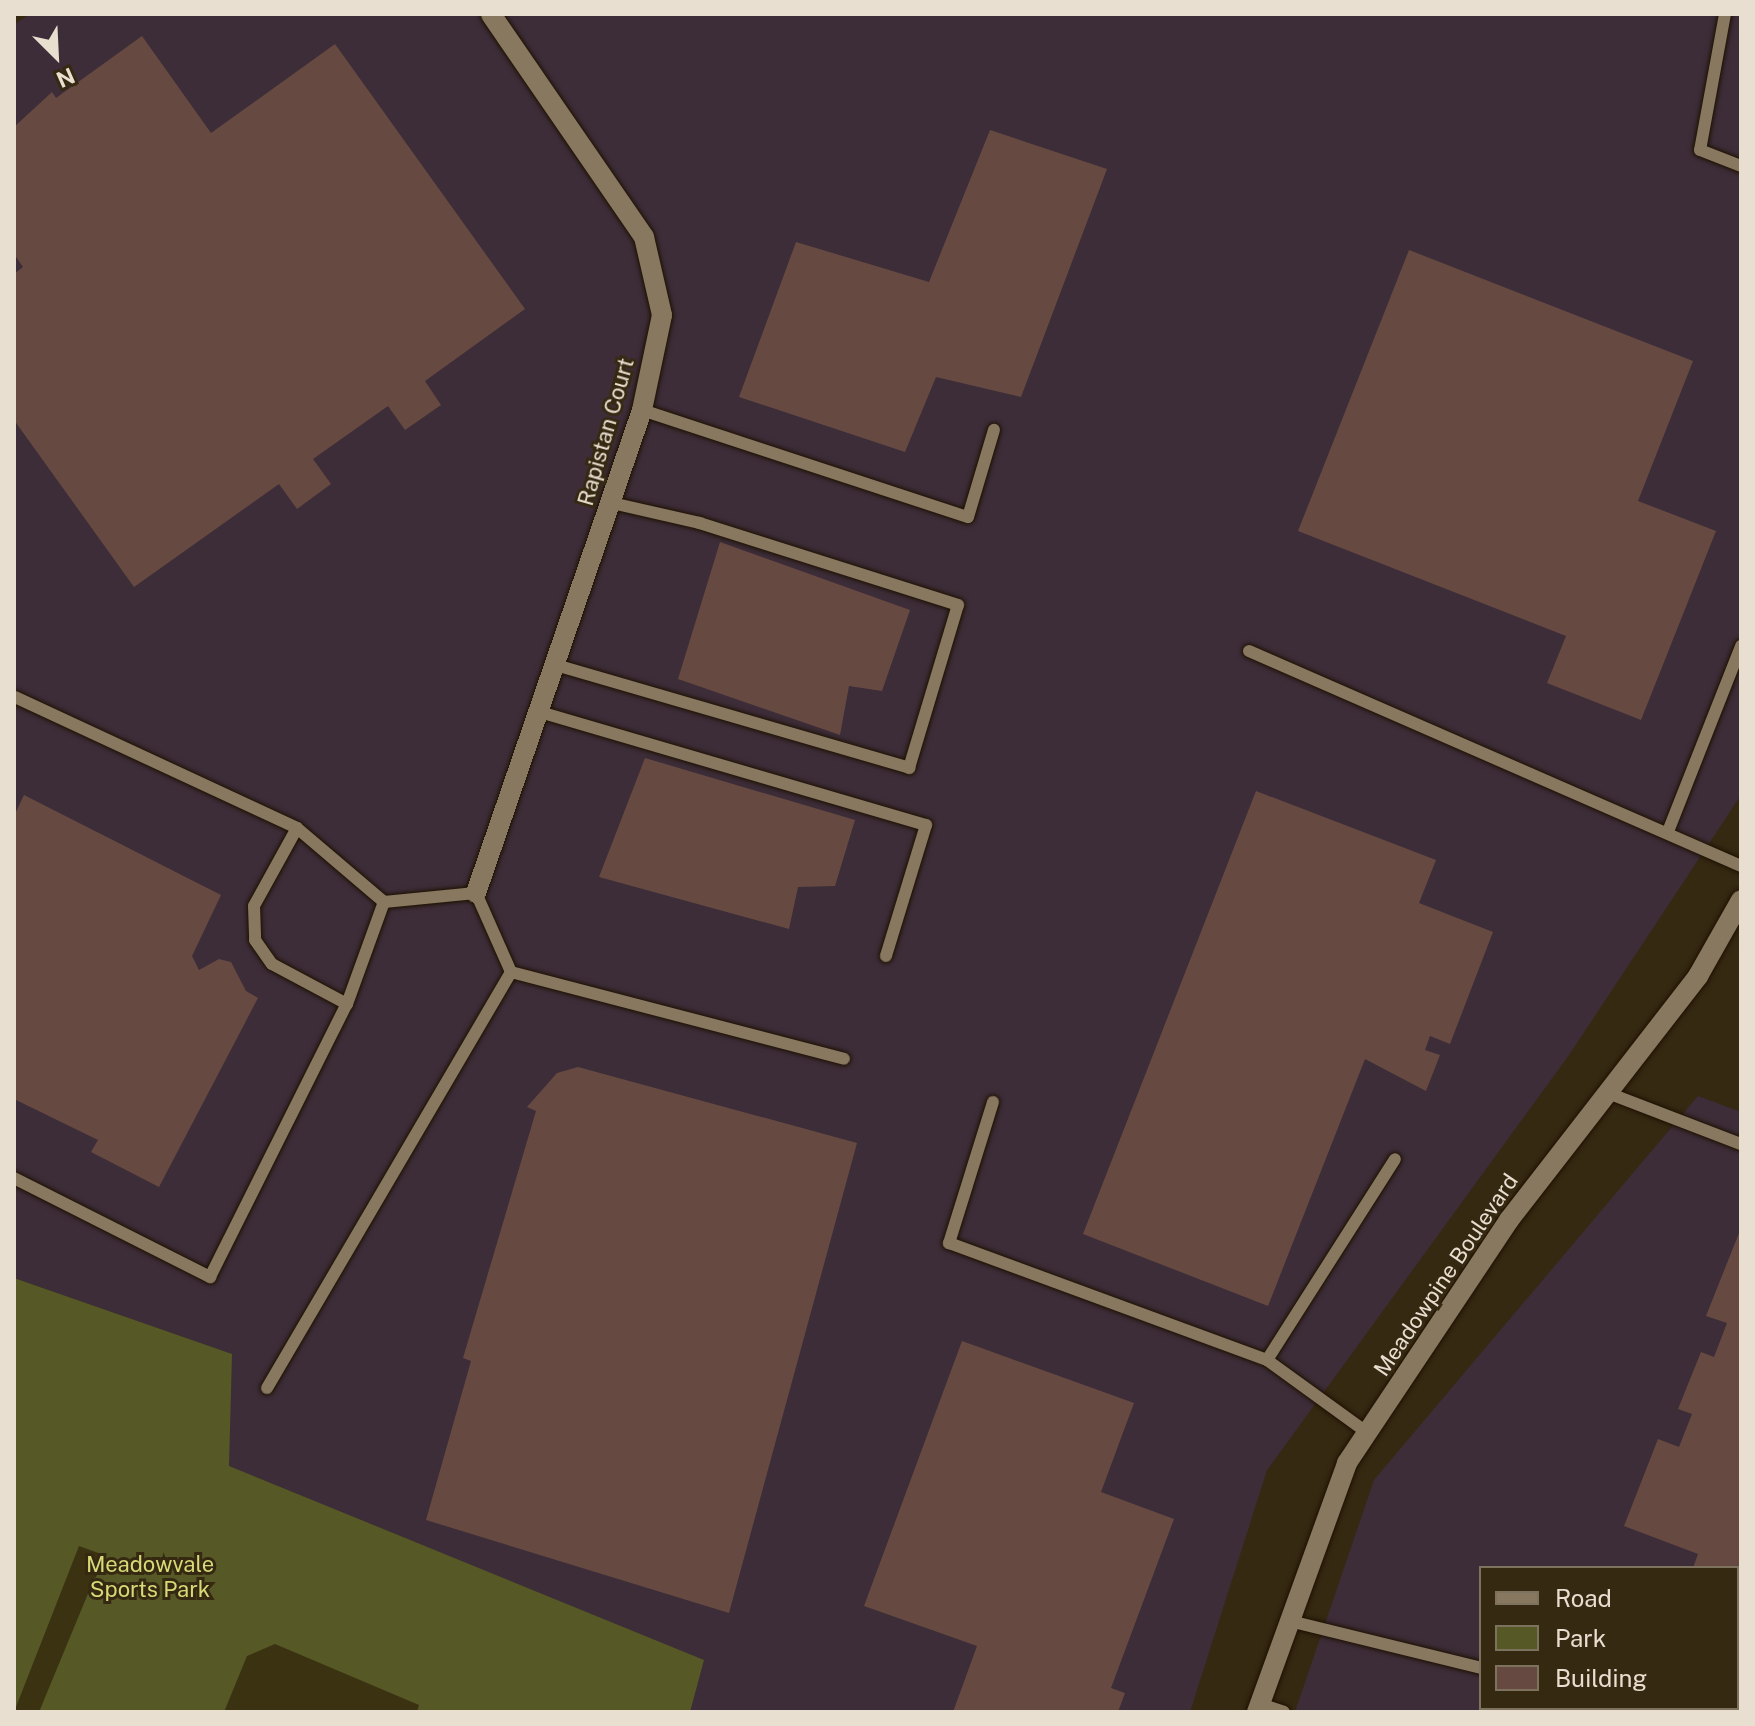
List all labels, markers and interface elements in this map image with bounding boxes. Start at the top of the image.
north arrow [16,16,96,96]
text: N [53,63,79,93]
street label: Rapistan Court [572,355,640,509]
street label: Meadowpine Boulevard [1368,1169,1524,1381]
park label: Meadowvale Sports Park [86,1551,214,1602]
legend [1479,1566,1739,1710]
text: Road [1555,1584,1612,1612]
text: Park [1555,1624,1606,1652]
text: Building [1555,1664,1647,1692]

